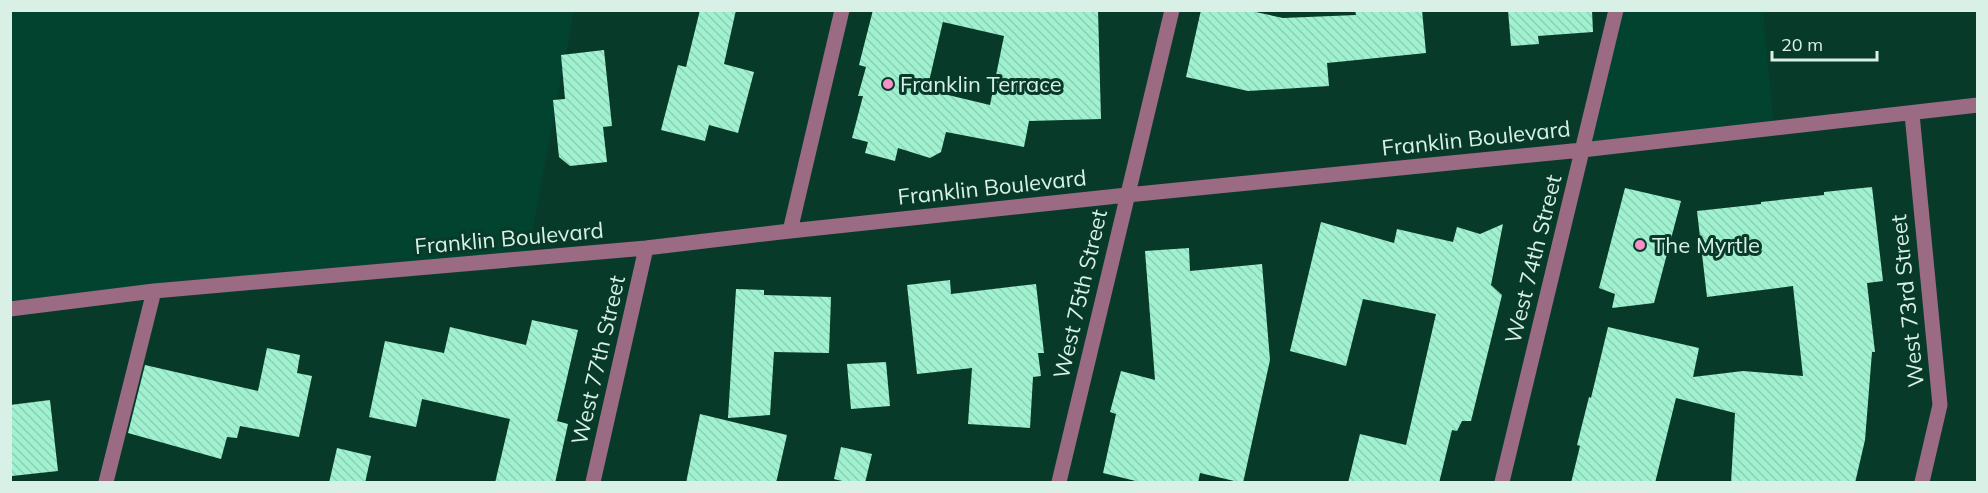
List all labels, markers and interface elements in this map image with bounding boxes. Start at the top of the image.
scale bar [1772,24,1877,62]
text: 20 m [1781,33,1823,56]
place label: Franklin Terrace [900,70,1062,98]
marker: Franklin Terrace [881,77,895,91]
street label: Franklin Boulevard [1380,114,1572,162]
street label: Franklin Boulevard [896,163,1088,211]
street label: West 74th Street [1498,171,1568,346]
street label: West 75th Street [1047,206,1113,381]
street label: West 73rd Street [1884,213,1930,389]
street label: Franklin Boulevard [413,216,605,260]
place label: The Myrtle [1652,231,1760,259]
marker: The Myrtle [1633,238,1647,252]
street label: West 77th Street [565,272,631,447]

